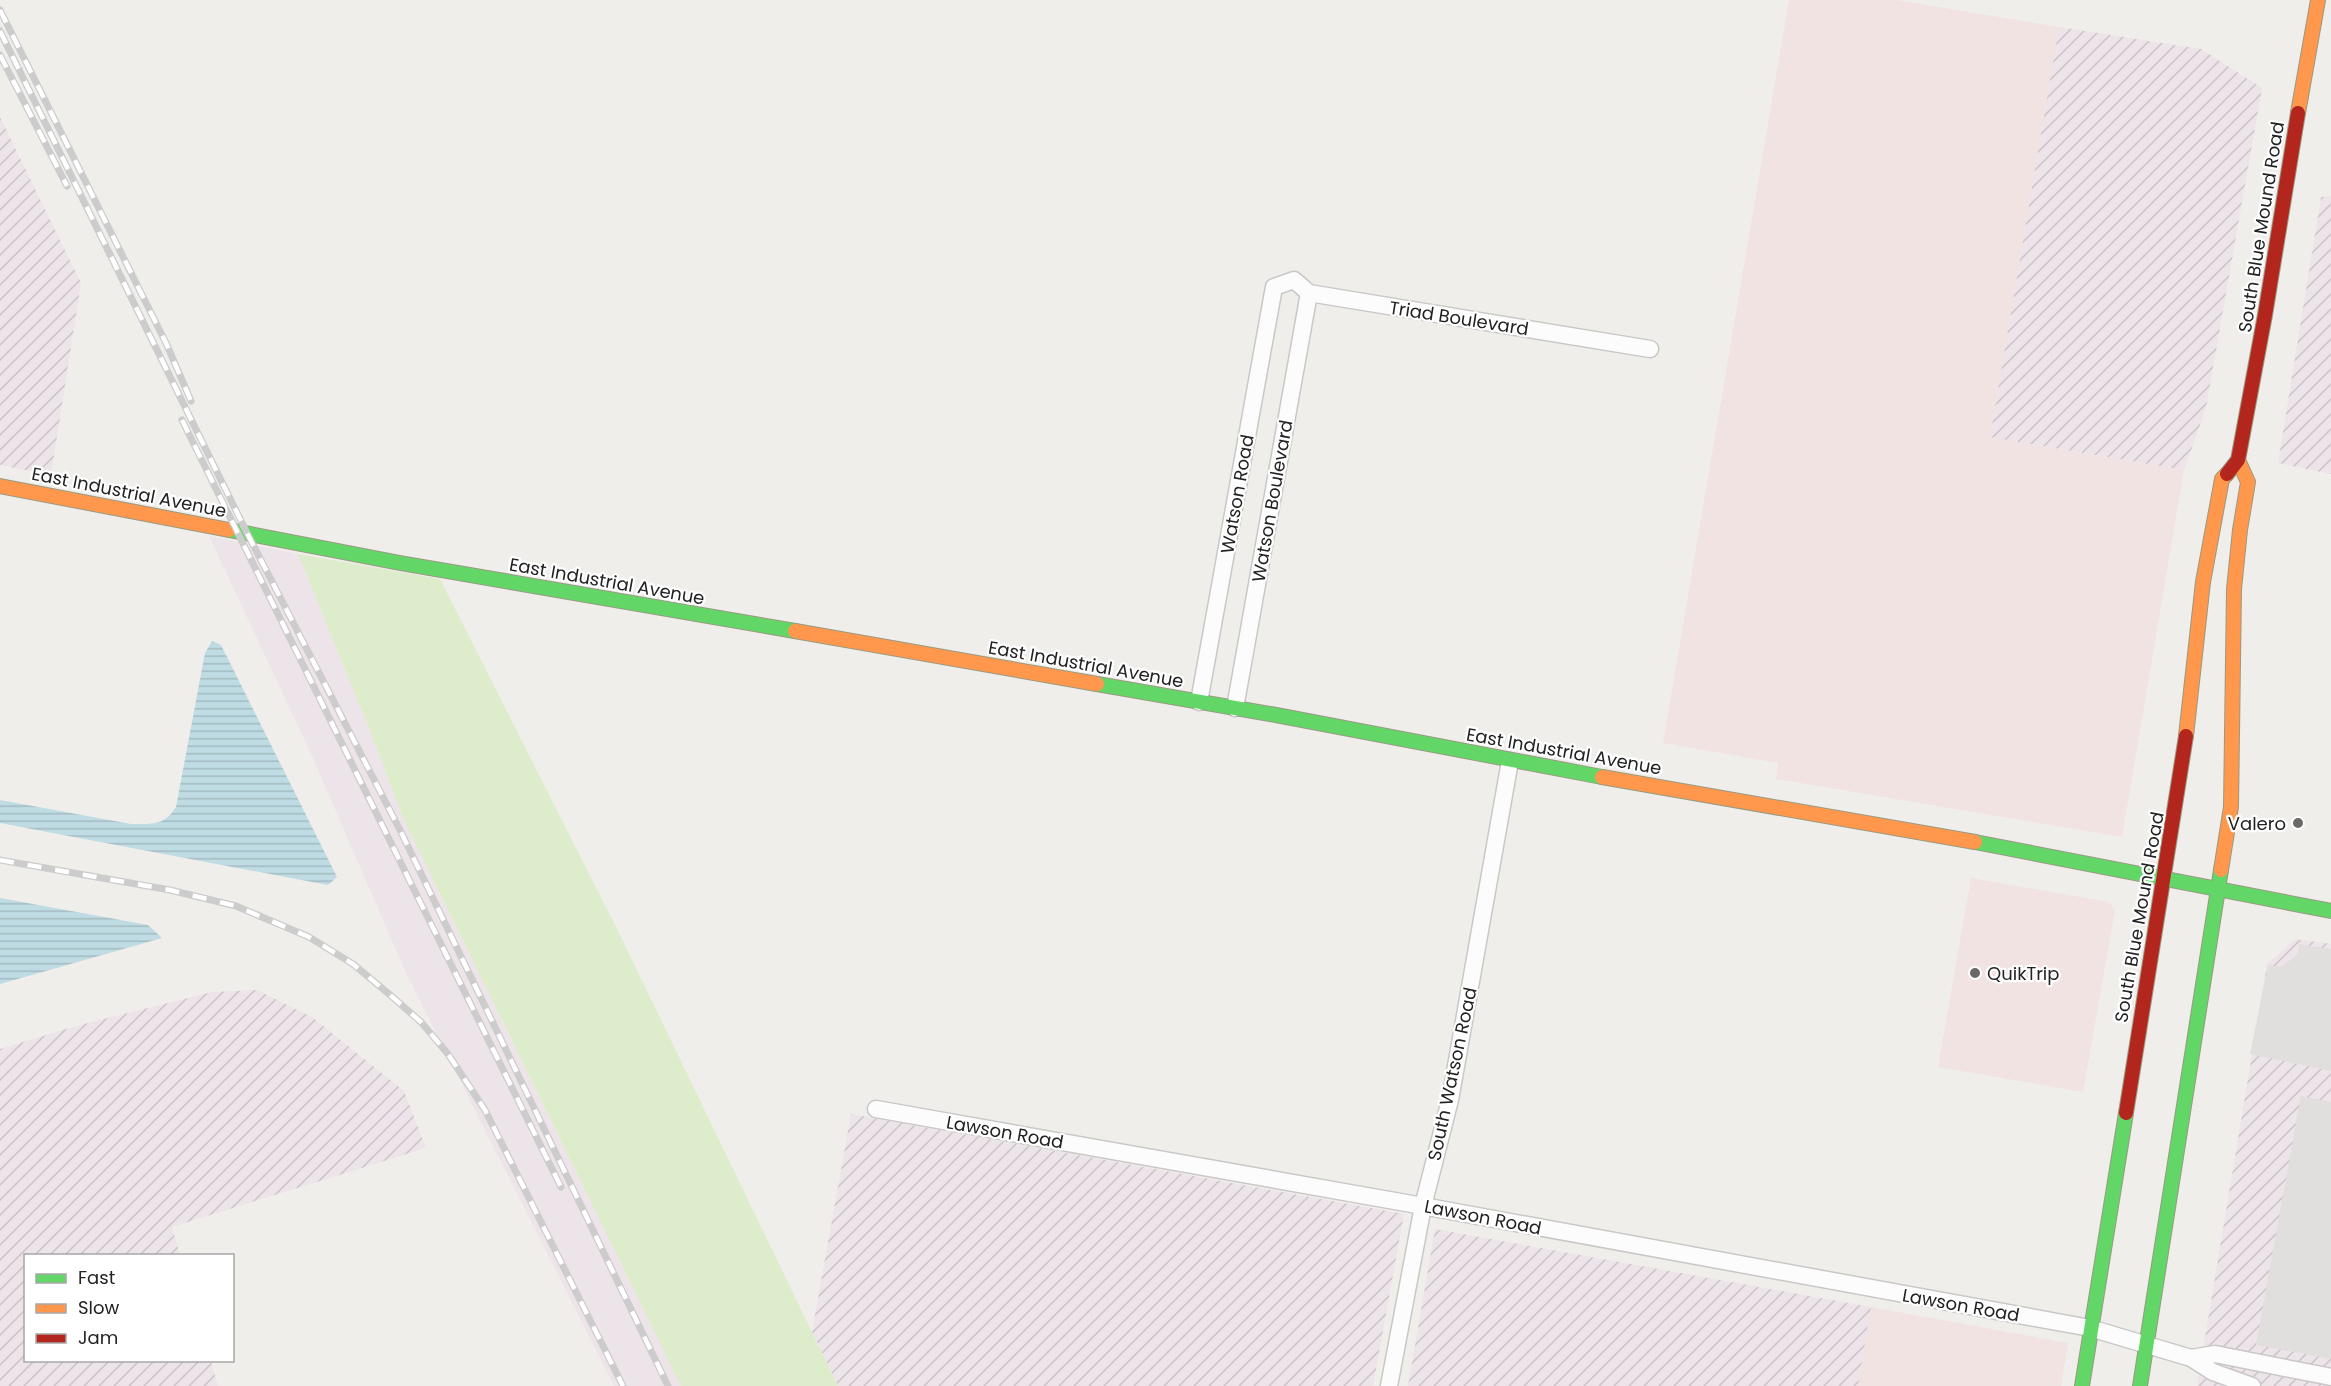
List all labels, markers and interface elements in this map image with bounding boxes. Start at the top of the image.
street label: South Blue Mound Road [2232,120,2290,334]
street label: Triad Boulevard [1387,295,1531,341]
street label: Watson Boulevard [1245,418,1299,584]
street label: Watson Road [1214,433,1260,555]
street label: East Industrial Avenue [29,461,229,523]
street label: East Industrial Avenue [507,552,707,610]
street label: East Industrial Avenue [986,635,1186,693]
street label: East Industrial Avenue [1464,722,1664,780]
street label: South Blue Mound Road [2108,810,2170,1024]
place label: Valero [2228,811,2286,836]
marker: Valero [2291,816,2305,830]
place label: QuikTrip [1987,961,2059,986]
marker: QuikTrip [1968,966,1982,980]
street label: South Watson Road [1421,985,1483,1163]
street label: Lawson Road [944,1109,1066,1155]
street label: Lawson Road [1422,1193,1544,1241]
legend [24,1254,234,1362]
text: Fast [78,1265,115,1290]
street label: Lawson Road [1900,1282,2022,1328]
text: Slow [78,1295,120,1320]
text: Jam [78,1325,118,1350]

